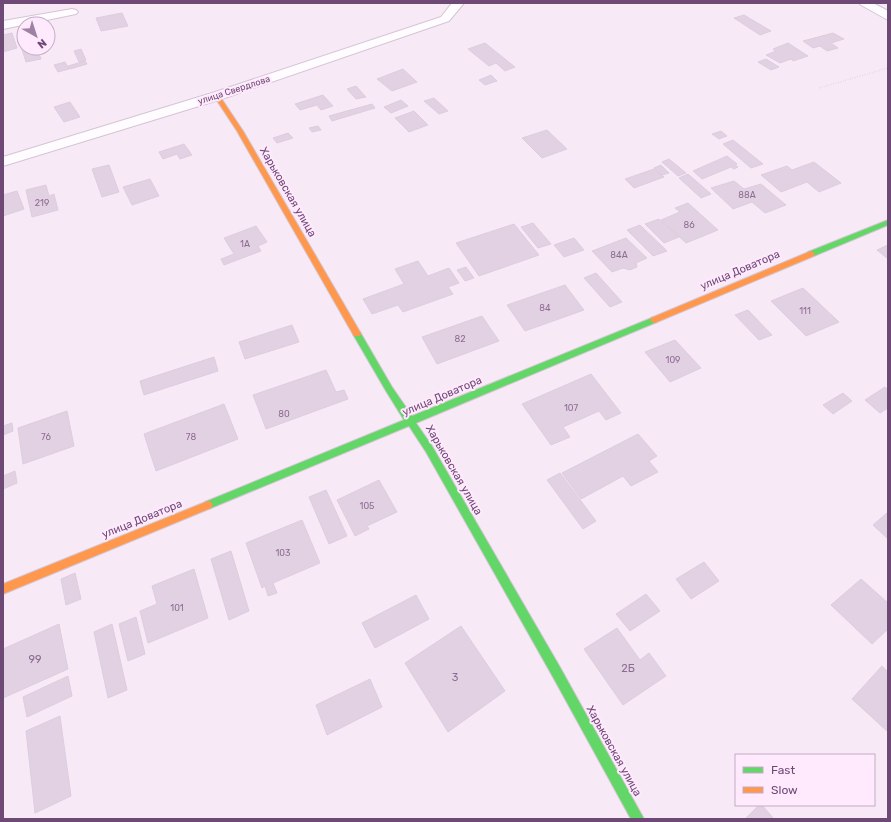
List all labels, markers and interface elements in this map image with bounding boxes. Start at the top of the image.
north arrow [16,16,56,56]
text: N [35,36,49,51]
street label: улица Свердлова [197,74,271,106]
street label: Харьковская улица [257,145,319,239]
house number: 88А [738,190,756,200]
house number: 219 [35,198,49,208]
house number: 86 [683,220,695,230]
house number: 1А [240,239,250,249]
street label: улица Доватора [698,247,782,293]
house number: 84А [610,250,628,260]
house number: 84 [539,303,551,313]
house number: 111 [799,306,811,316]
house number: 82 [454,334,466,344]
house number: 109 [666,355,680,365]
street label: улица Доватора [400,373,484,419]
house number: 107 [564,403,578,413]
house number: 80 [278,409,290,419]
street label: Харьковская улица [423,423,485,517]
house number: 76 [41,432,51,442]
house number: 78 [186,432,196,442]
street label: улица Доватора [100,497,184,541]
house number: 105 [360,501,374,511]
house number: 103 [276,548,290,558]
house number: 101 [170,603,184,613]
house number: 99 [28,653,42,666]
house number: 2Б [621,662,635,675]
house number: 3 [452,671,459,684]
street label: Харьковская улица [584,703,644,799]
legend [735,754,875,806]
text: Fast [771,763,795,777]
text: Slow [771,783,798,797]

